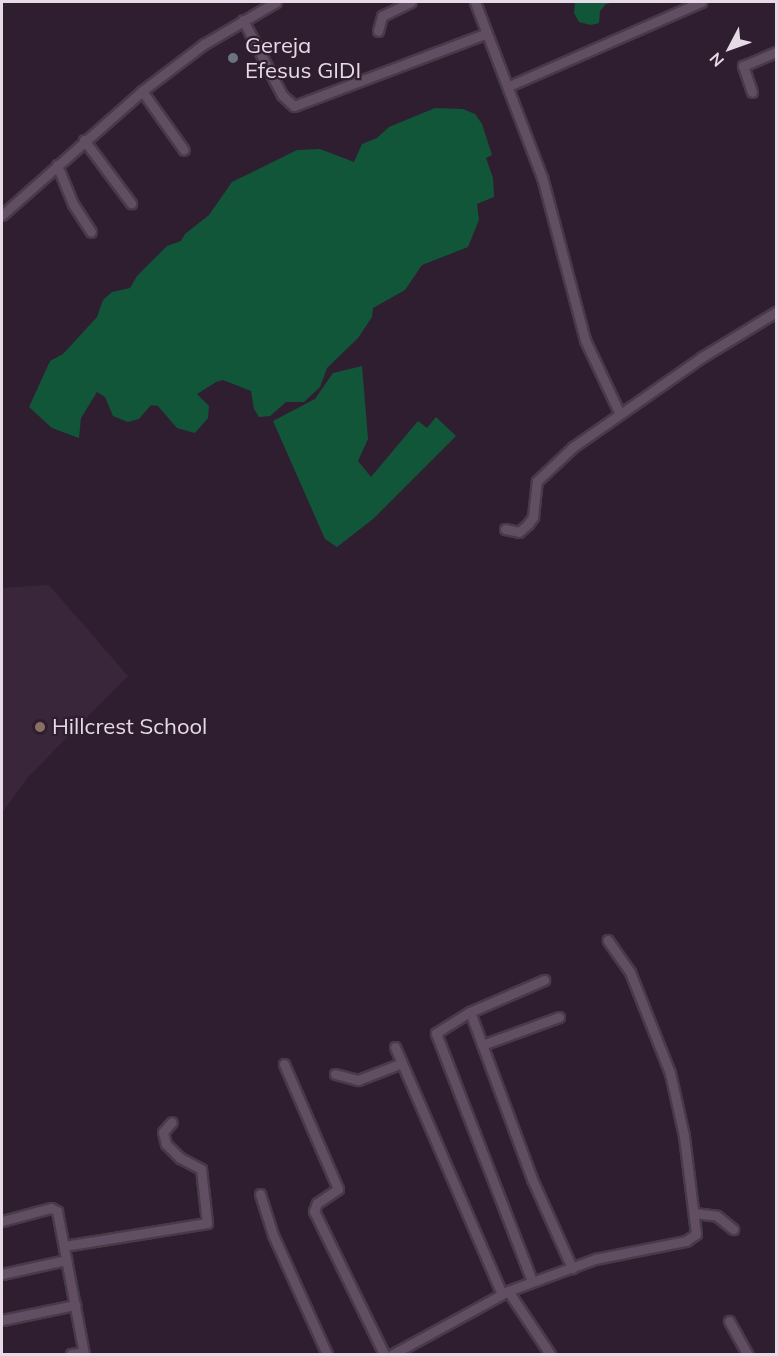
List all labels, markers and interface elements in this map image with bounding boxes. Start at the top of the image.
north arrow [700,18,760,78]
place label: Gereja Efesus GIDI [245,32,361,84]
text: N [705,49,728,71]
marker: Gereja Efesus GIDI [226,51,240,65]
place label: Hillcrest School [52,714,207,740]
marker: Hillcrest School [33,720,47,734]

